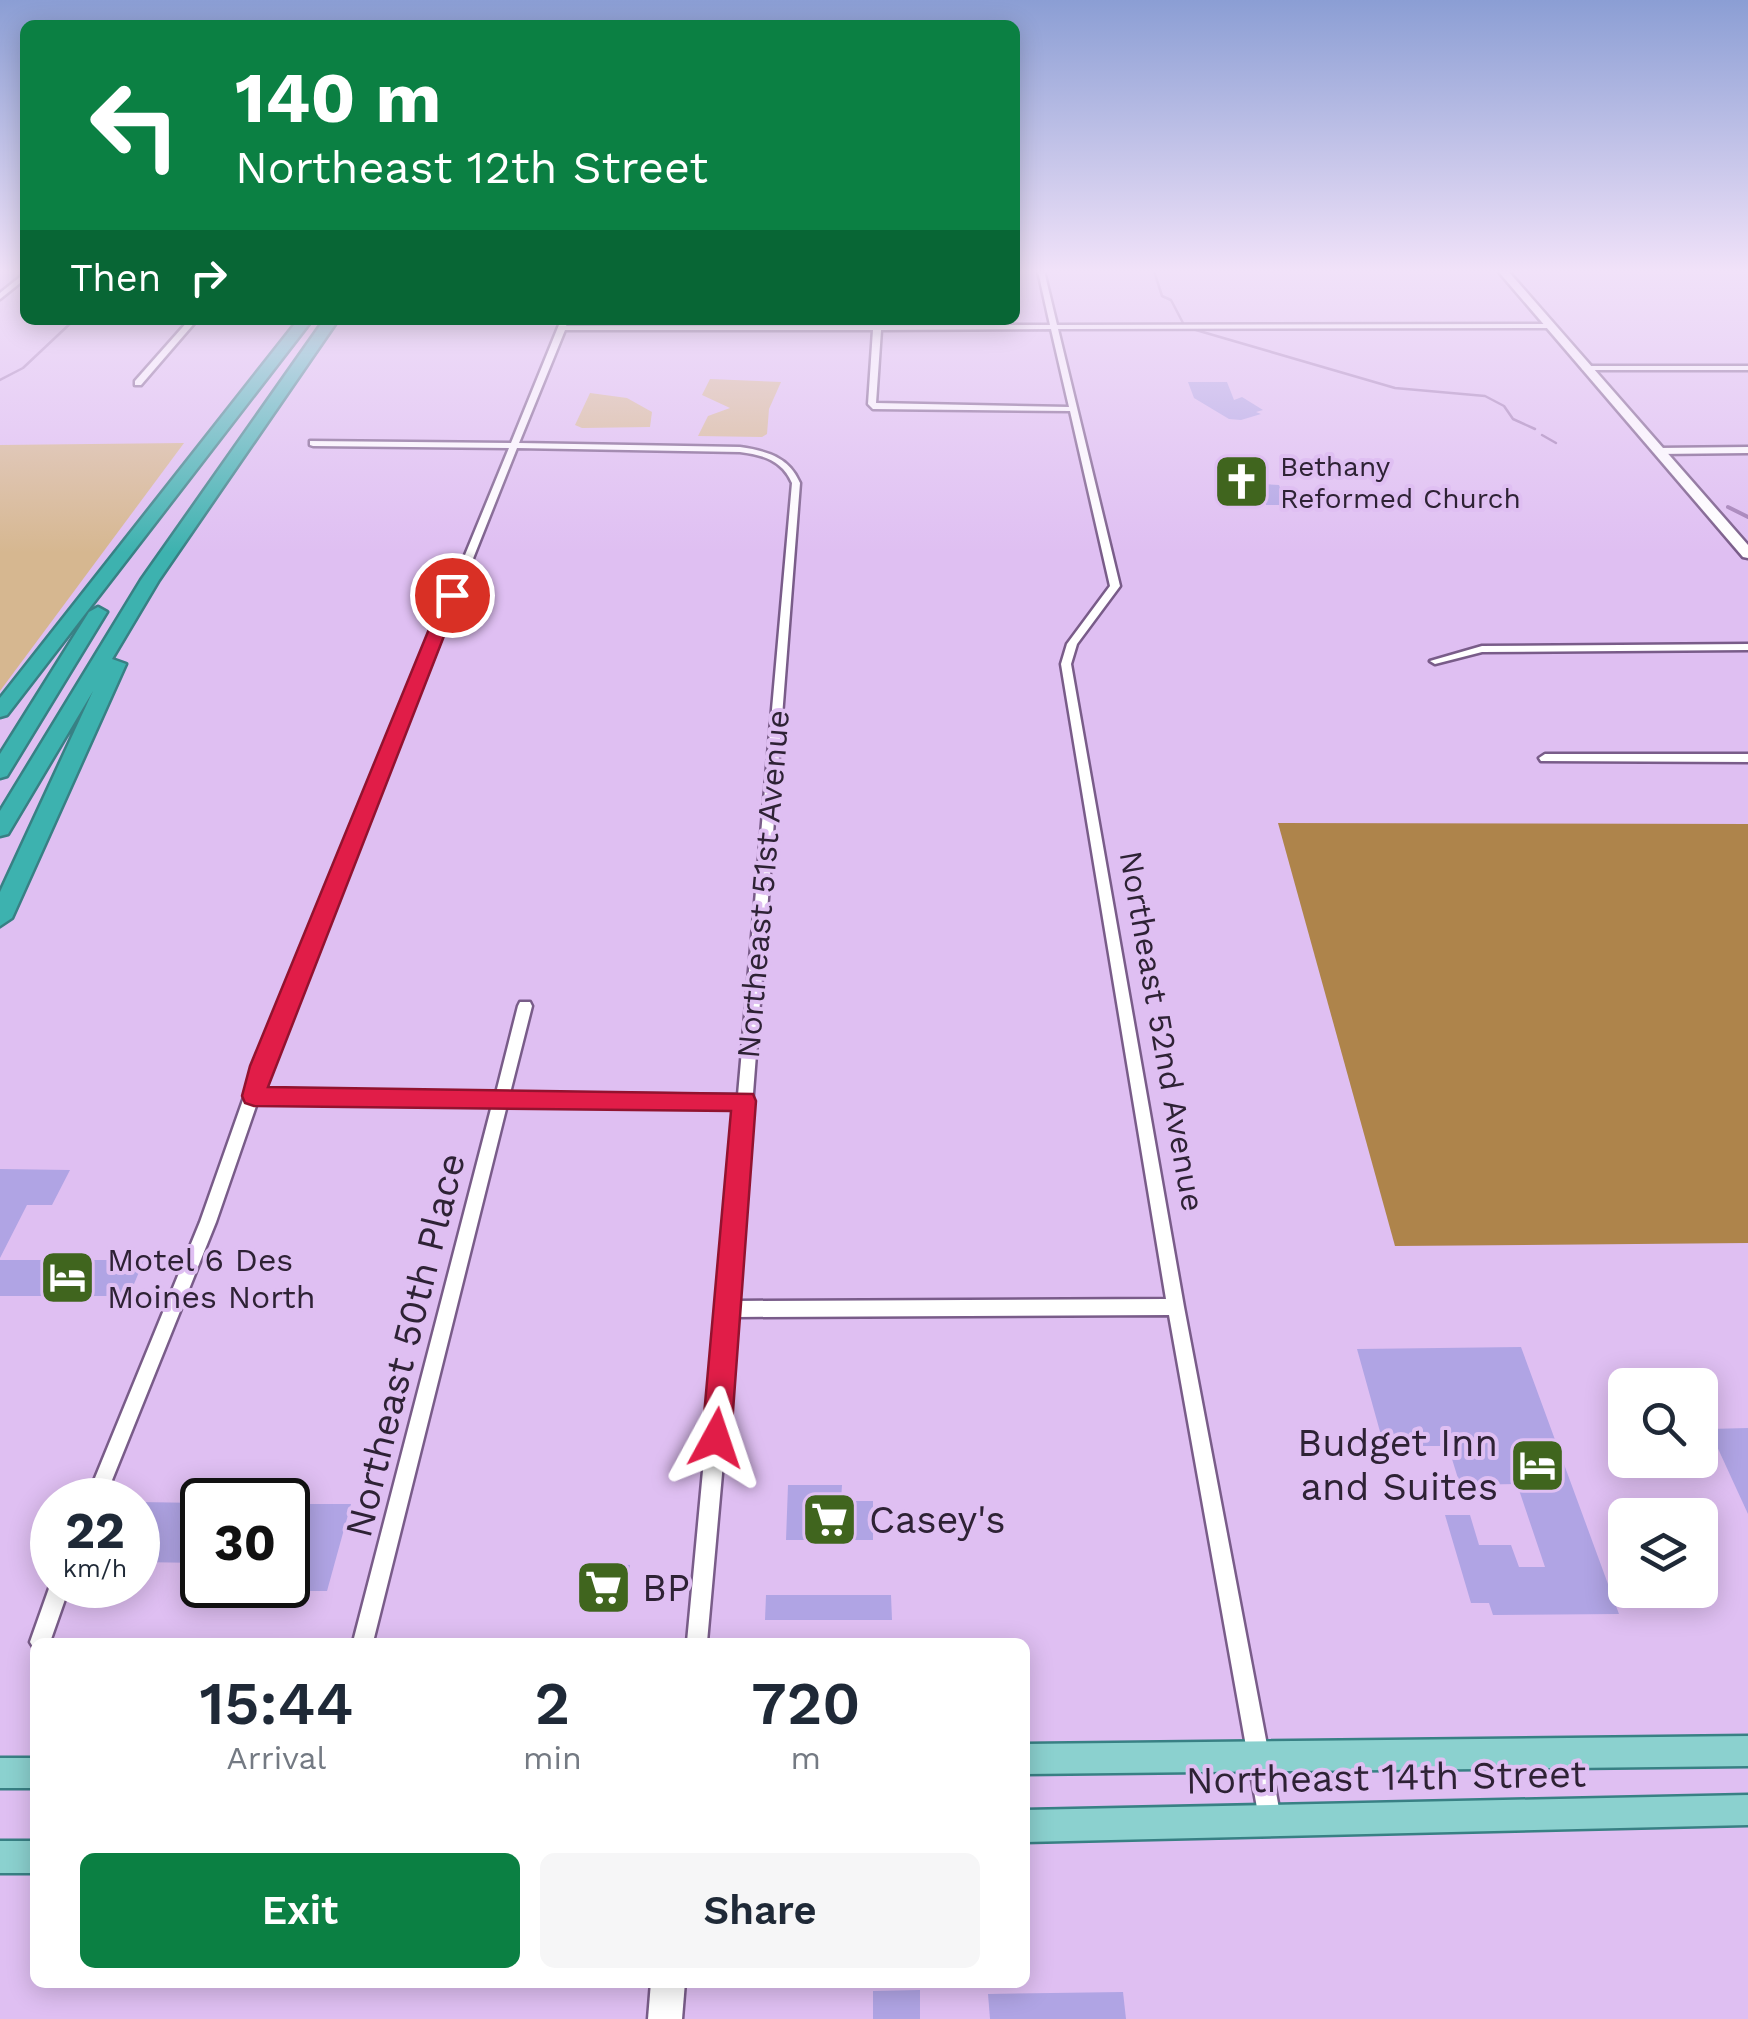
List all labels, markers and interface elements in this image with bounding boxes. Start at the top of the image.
text: 140 m [235,57,441,139]
icon: left [70,60,200,190]
text: Northeast 12th Street [235,141,708,194]
icon: right [181,250,236,305]
text: Then [70,256,161,300]
place label: Bethany Reformed Church [1280,450,1521,515]
church icon: Bethany Reformed Church [1211,452,1271,512]
pin [410,553,495,638]
icon: arrive [425,568,480,623]
street label: Northeast 51st Avenue [729,708,797,1060]
street label: Northeast 52nd Avenue [1112,848,1212,1214]
street label: Northeast 50th Place [336,1148,474,1542]
place label: Motel 6 Des Moines North [107,1241,316,1316]
hotel icon: Motel 6 Des Moines North [38,1248,98,1308]
map controls [1608,1368,1718,1608]
button: search [1608,1368,1718,1478]
position arrow [664,1386,768,1490]
place label: Budget Inn and Suites [1297,1421,1498,1509]
hotel icon: Budget Inn and Suites [1507,1435,1567,1495]
speed limit sign: 30 [180,1478,310,1608]
supermarket icon: Casey's [800,1490,860,1550]
place label: Casey's [869,1498,1006,1542]
button: layers [1608,1498,1718,1608]
text: 22 [65,1501,125,1560]
text: km/h [63,1554,127,1583]
supermarket icon: BP [573,1558,633,1618]
place label: BP [642,1566,690,1610]
text: 15:44 [200,1668,353,1739]
text: 2 [535,1668,570,1739]
text: 720 [751,1668,860,1739]
text: Arrival [227,1739,326,1777]
text: min [523,1739,582,1777]
text: m [791,1739,821,1777]
street label: Northeast 14th Street [1185,1752,1587,1802]
button: Exit [80,1853,520,1968]
button: Share [540,1853,980,1968]

